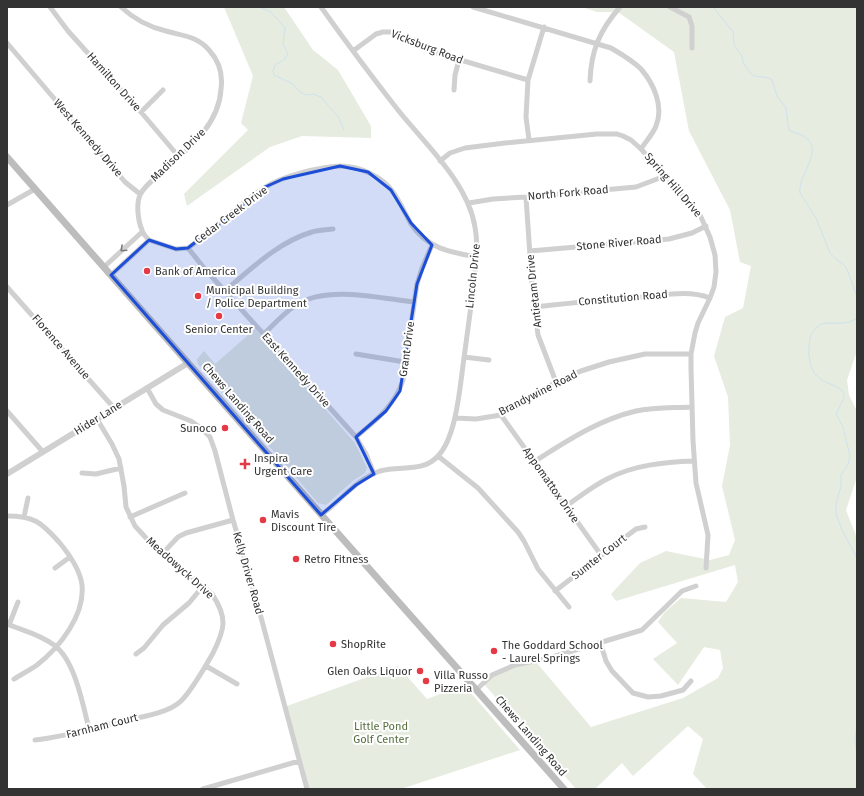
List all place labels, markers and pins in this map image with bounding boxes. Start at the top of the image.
place label: Bank of America [155,265,236,278]
marker: Bank of America [142,266,152,276]
place label: Municipal Building / Police Department [206,284,307,310]
marker: Municipal Building / Police Department [193,291,203,301]
marker: Senior Center [214,311,224,321]
place label: Senior Center [185,323,254,336]
place label: Sunoco [180,422,217,435]
marker: Sunoco [220,423,230,433]
place label: Inspira Urgent Care [254,452,312,478]
marker: Inspira Urgent Care [239,458,251,470]
place label: Mavis Discount Tire [271,508,336,534]
marker: Mavis Discount Tire [258,515,268,525]
place label: Retro Fitness [304,553,368,566]
marker: Retro Fitness [291,554,301,564]
place label: ShopRite [341,638,386,651]
marker: ShopRite [328,639,338,649]
place label: The Goddard School - Laurel Springs [502,639,603,665]
marker: The Goddard School - Laurel Springs [489,646,499,656]
place label: Glen Oaks Liquor [327,665,413,678]
marker: Glen Oaks Liquor [415,666,425,676]
place label: Villa Russo Pizzeria [434,669,488,695]
marker: Villa Russo Pizzeria [421,676,431,686]

